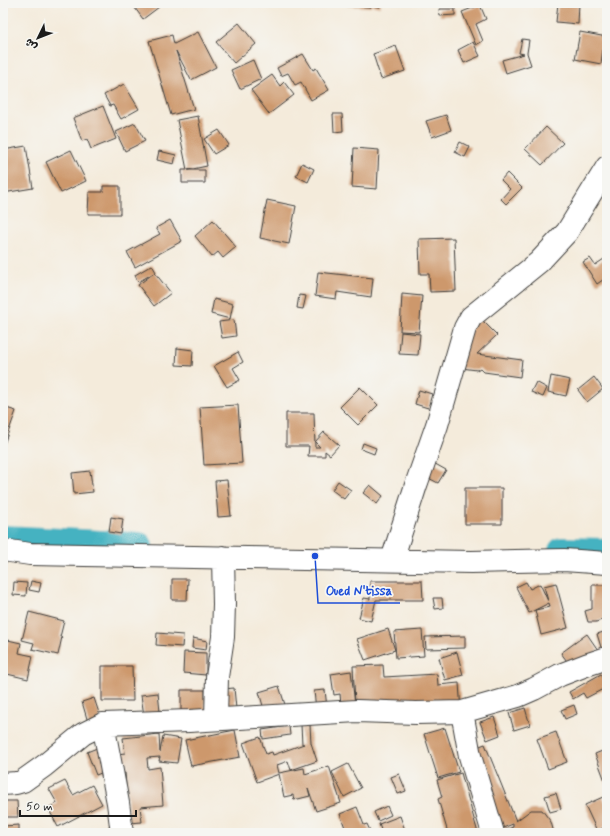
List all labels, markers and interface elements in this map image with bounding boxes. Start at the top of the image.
north arrow [18,18,58,58]
text: ش [22,35,41,53]
callout: Oued N'tissa [318,578,400,603]
text: Oued N'tissa [326,583,393,600]
scale bar [20,792,136,818]
text: 50 m [26,799,53,815]

